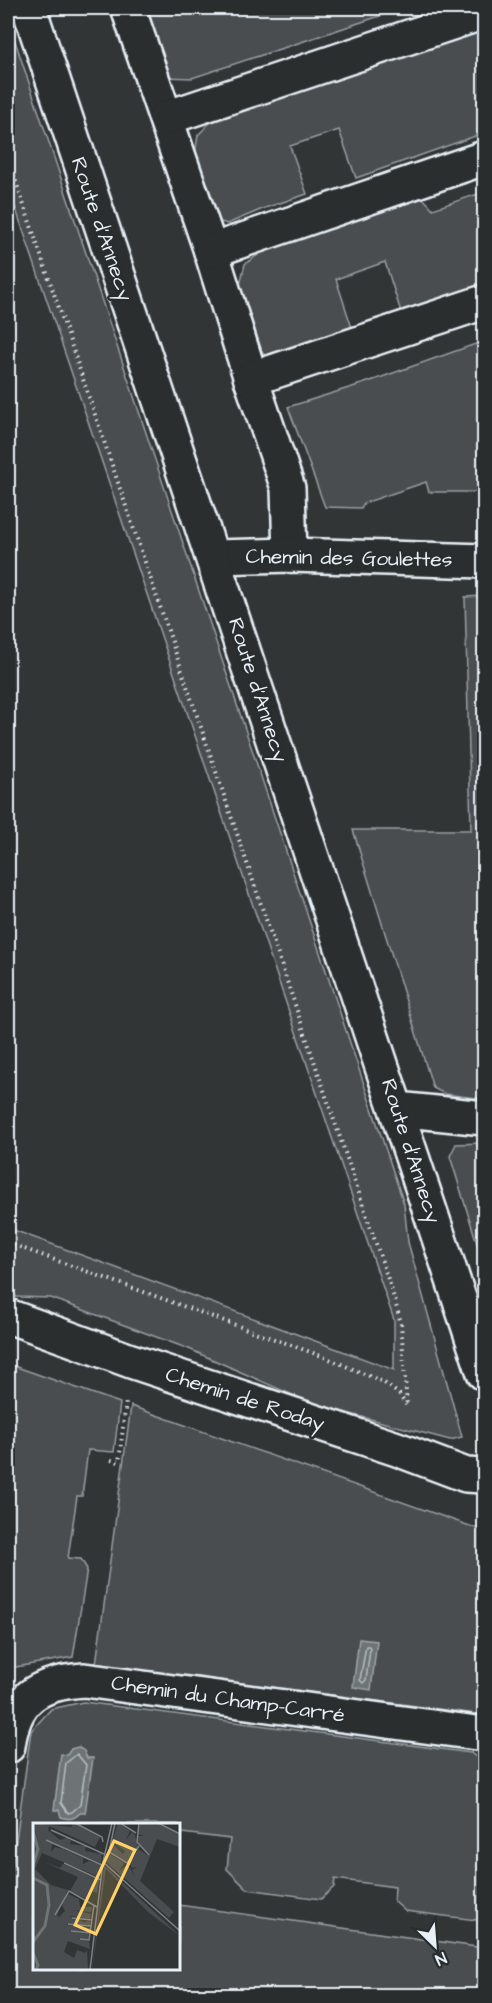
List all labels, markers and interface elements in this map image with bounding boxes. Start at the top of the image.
street label: Route d'Annecy [62,153,140,306]
street label: Chemin des Goulettes [245,542,453,574]
street label: Route d'Annecy [219,614,295,767]
street label: Route d'Annecy [372,1075,448,1228]
street label: Chemin de Roday [161,1360,329,1440]
street label: Chemin du Champ-Carré [109,1668,347,1731]
inset map [33,1823,180,1970]
north arrow [405,1916,465,1976]
text: N [432,1947,450,1971]

